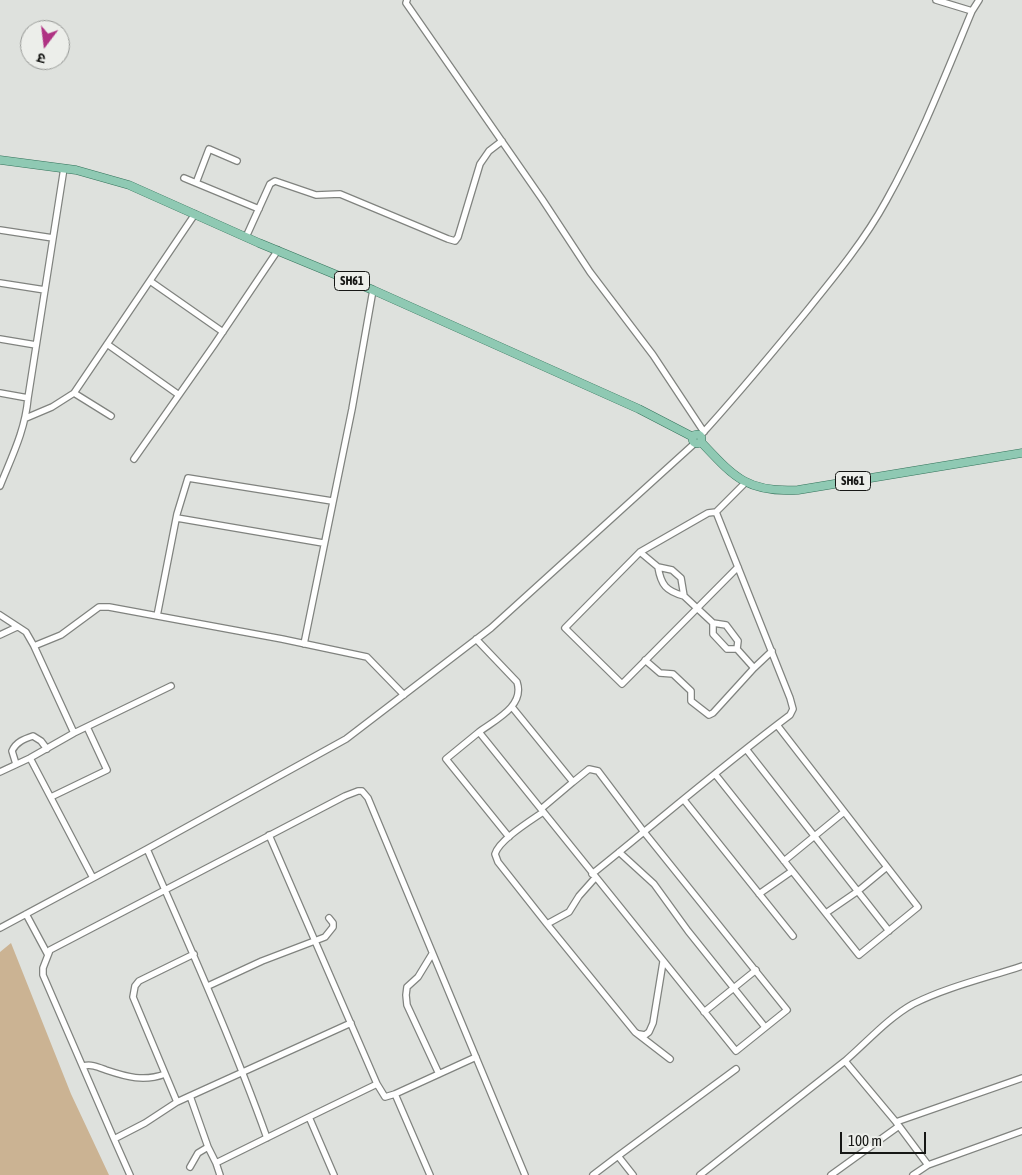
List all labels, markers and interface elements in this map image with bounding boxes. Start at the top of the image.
north arrow [20,20,70,70]
text: उ [35,50,47,67]
road number: SH61 [334,272,370,290]
road number: SH61 [836,472,870,491]
scale bar [842,1122,928,1154]
text: 100 m [848,1132,882,1149]

